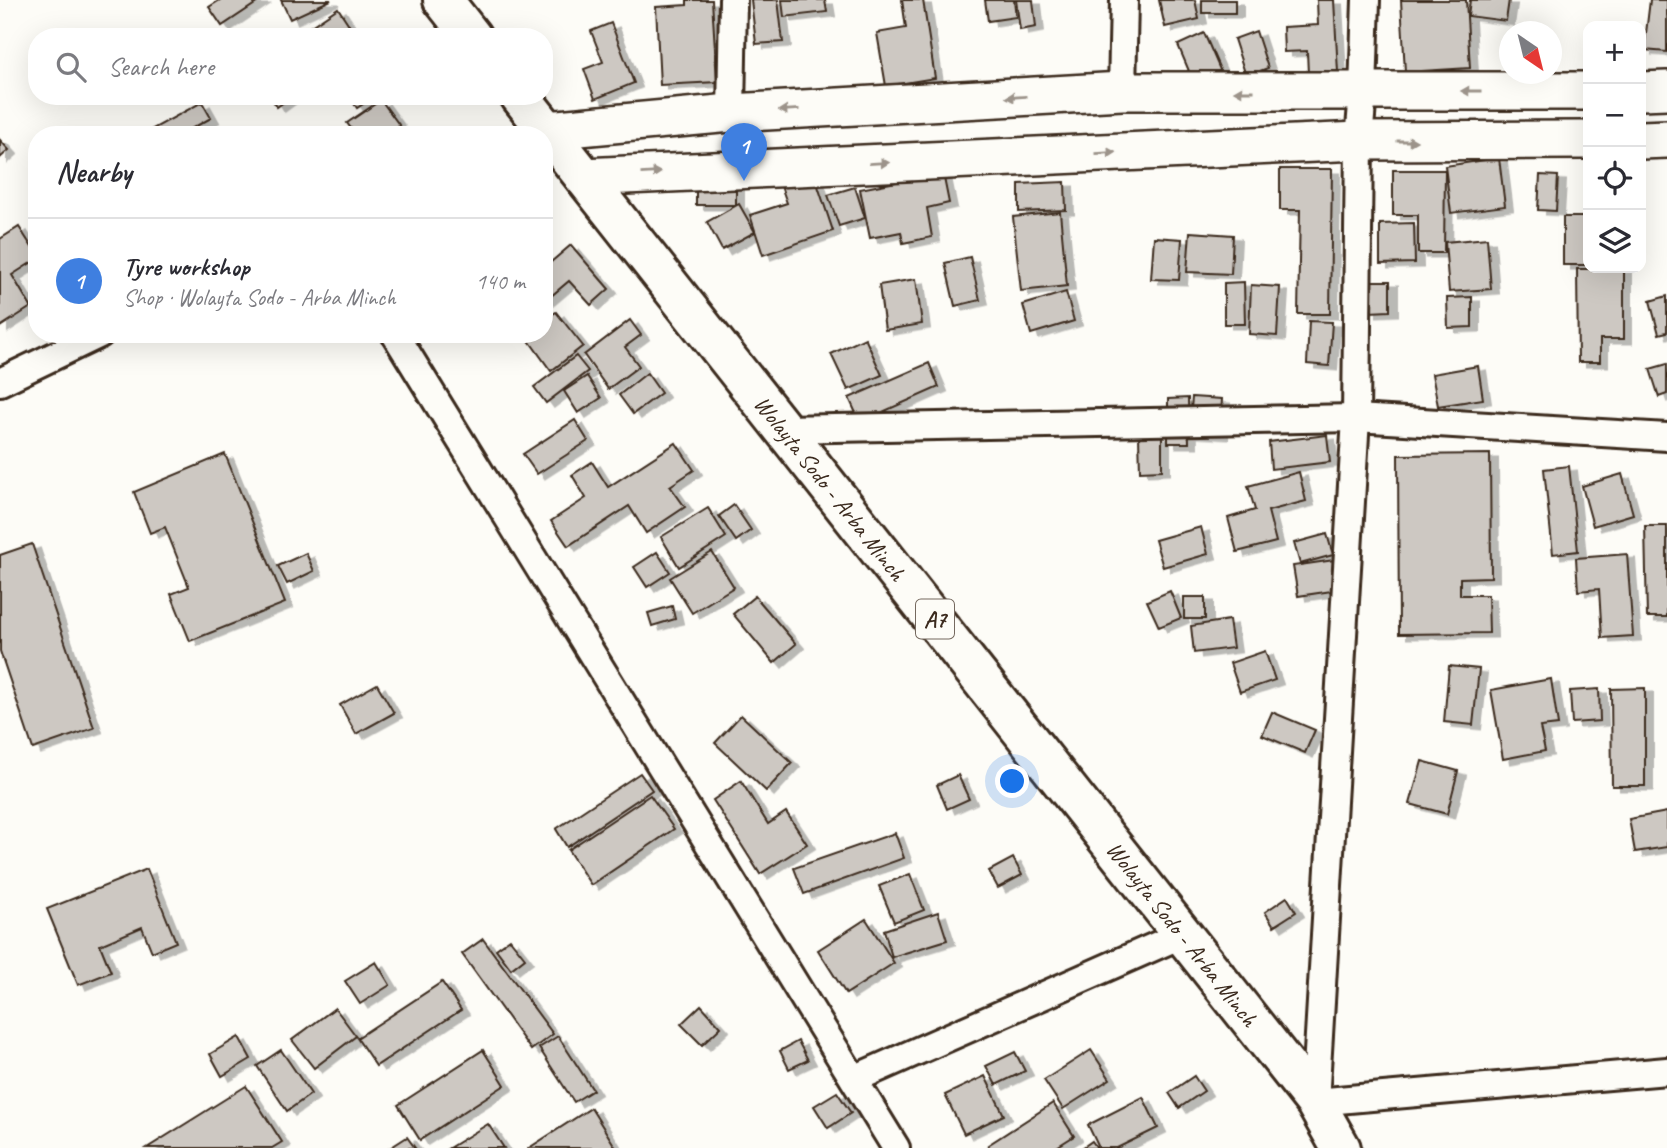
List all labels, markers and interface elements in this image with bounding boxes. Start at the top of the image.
north arrow [1499,21,1562,84]
map controls [1583,21,1646,273]
button: + [1583,21,1646,84]
search box [28,28,553,105]
icon: search [52,48,90,86]
text: Search here [108,50,214,83]
button: − [1583,84,1646,147]
one-way arrow [1232,85,1254,97]
one-way arrow [1460,86,1482,97]
one-way arrow [1005,91,1027,102]
one-way arrow [778,104,800,115]
pin: 1 [721,123,767,181]
one-way arrow [1396,135,1418,147]
one-way arrow [1095,147,1117,158]
button: locate [1583,147,1646,210]
text: Nearby [56,153,132,191]
one-way arrow [868,157,890,168]
one-way arrow [641,168,663,179]
button: layers [1583,210,1646,273]
text: Tyre workshop [123,250,249,283]
text: 1 [74,267,84,296]
text: 140 m [476,267,525,296]
text: Shop · Wolayta Sodo - Arba Minch [123,283,396,312]
street label: Wolayta Sodo - Arba Minch [748,390,913,588]
road number: A7 [916,600,954,638]
your location [995,764,1029,798]
street label: Wolayta Sodo - Arba Minch [1100,835,1265,1033]

